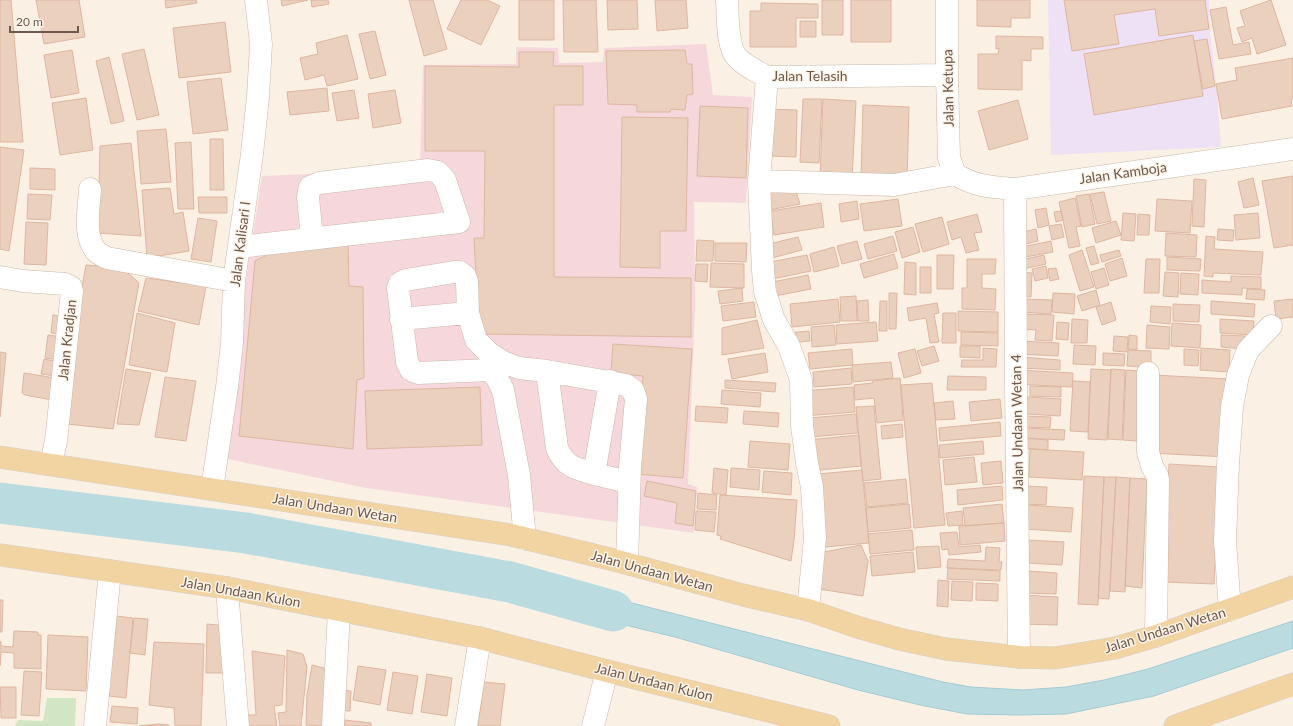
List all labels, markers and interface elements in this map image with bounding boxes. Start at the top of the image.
scale bar [10,8,78,34]
text: 20 m [16,14,43,29]
street label: Jalan Ketupa [938,49,957,127]
street label: Jalan Telasih [772,67,848,84]
street label: Jalan Kamboja [1078,158,1168,187]
street label: Jalan Kalisari I [226,200,253,288]
street label: Jalan Kradjan [54,299,79,381]
street label: Jalan Undaan Wetan 4 [1007,354,1026,492]
street label: Jalan Undaan Wetan [272,489,399,526]
street label: Jalan Undaan Wetan [589,546,715,595]
street label: Jalan Undaan Kulon [180,573,302,610]
street label: Jalan Undaan Wetan [1102,603,1228,656]
street label: Jalan Undaan Kulon [593,659,715,704]

